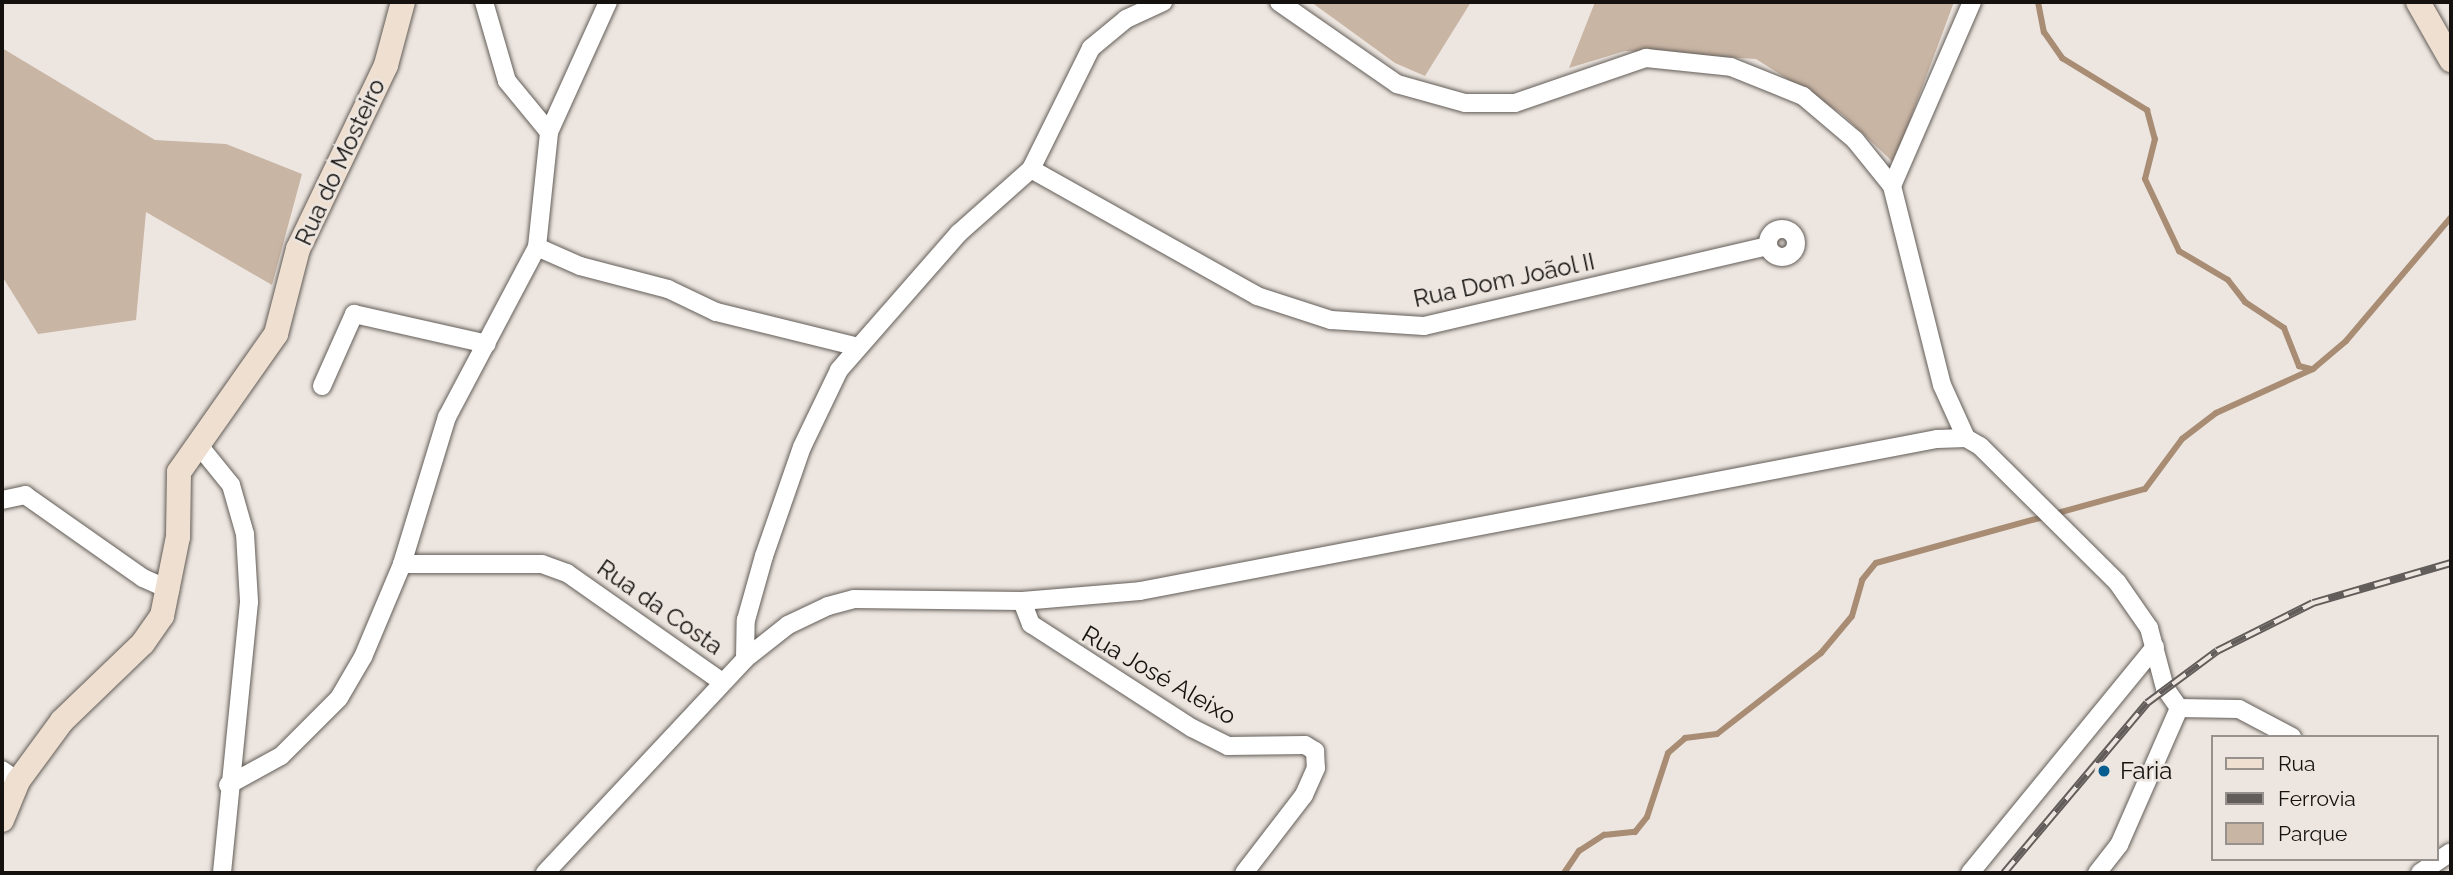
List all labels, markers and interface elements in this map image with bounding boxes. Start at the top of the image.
street label: Rua do Mosteiro [289,74,391,250]
street label: Rua Dom Joãol II [1410,247,1598,313]
street label: Rua da Costa [592,553,728,661]
street label: Rua José Aleixo [1076,619,1242,731]
legend [2212,735,2439,861]
text: Rua [2278,751,2315,776]
place label: Faria [2120,757,2172,785]
marker: Faria [2094,761,2114,781]
text: Ferrovia [2278,786,2356,811]
text: Parque [2278,821,2347,846]

